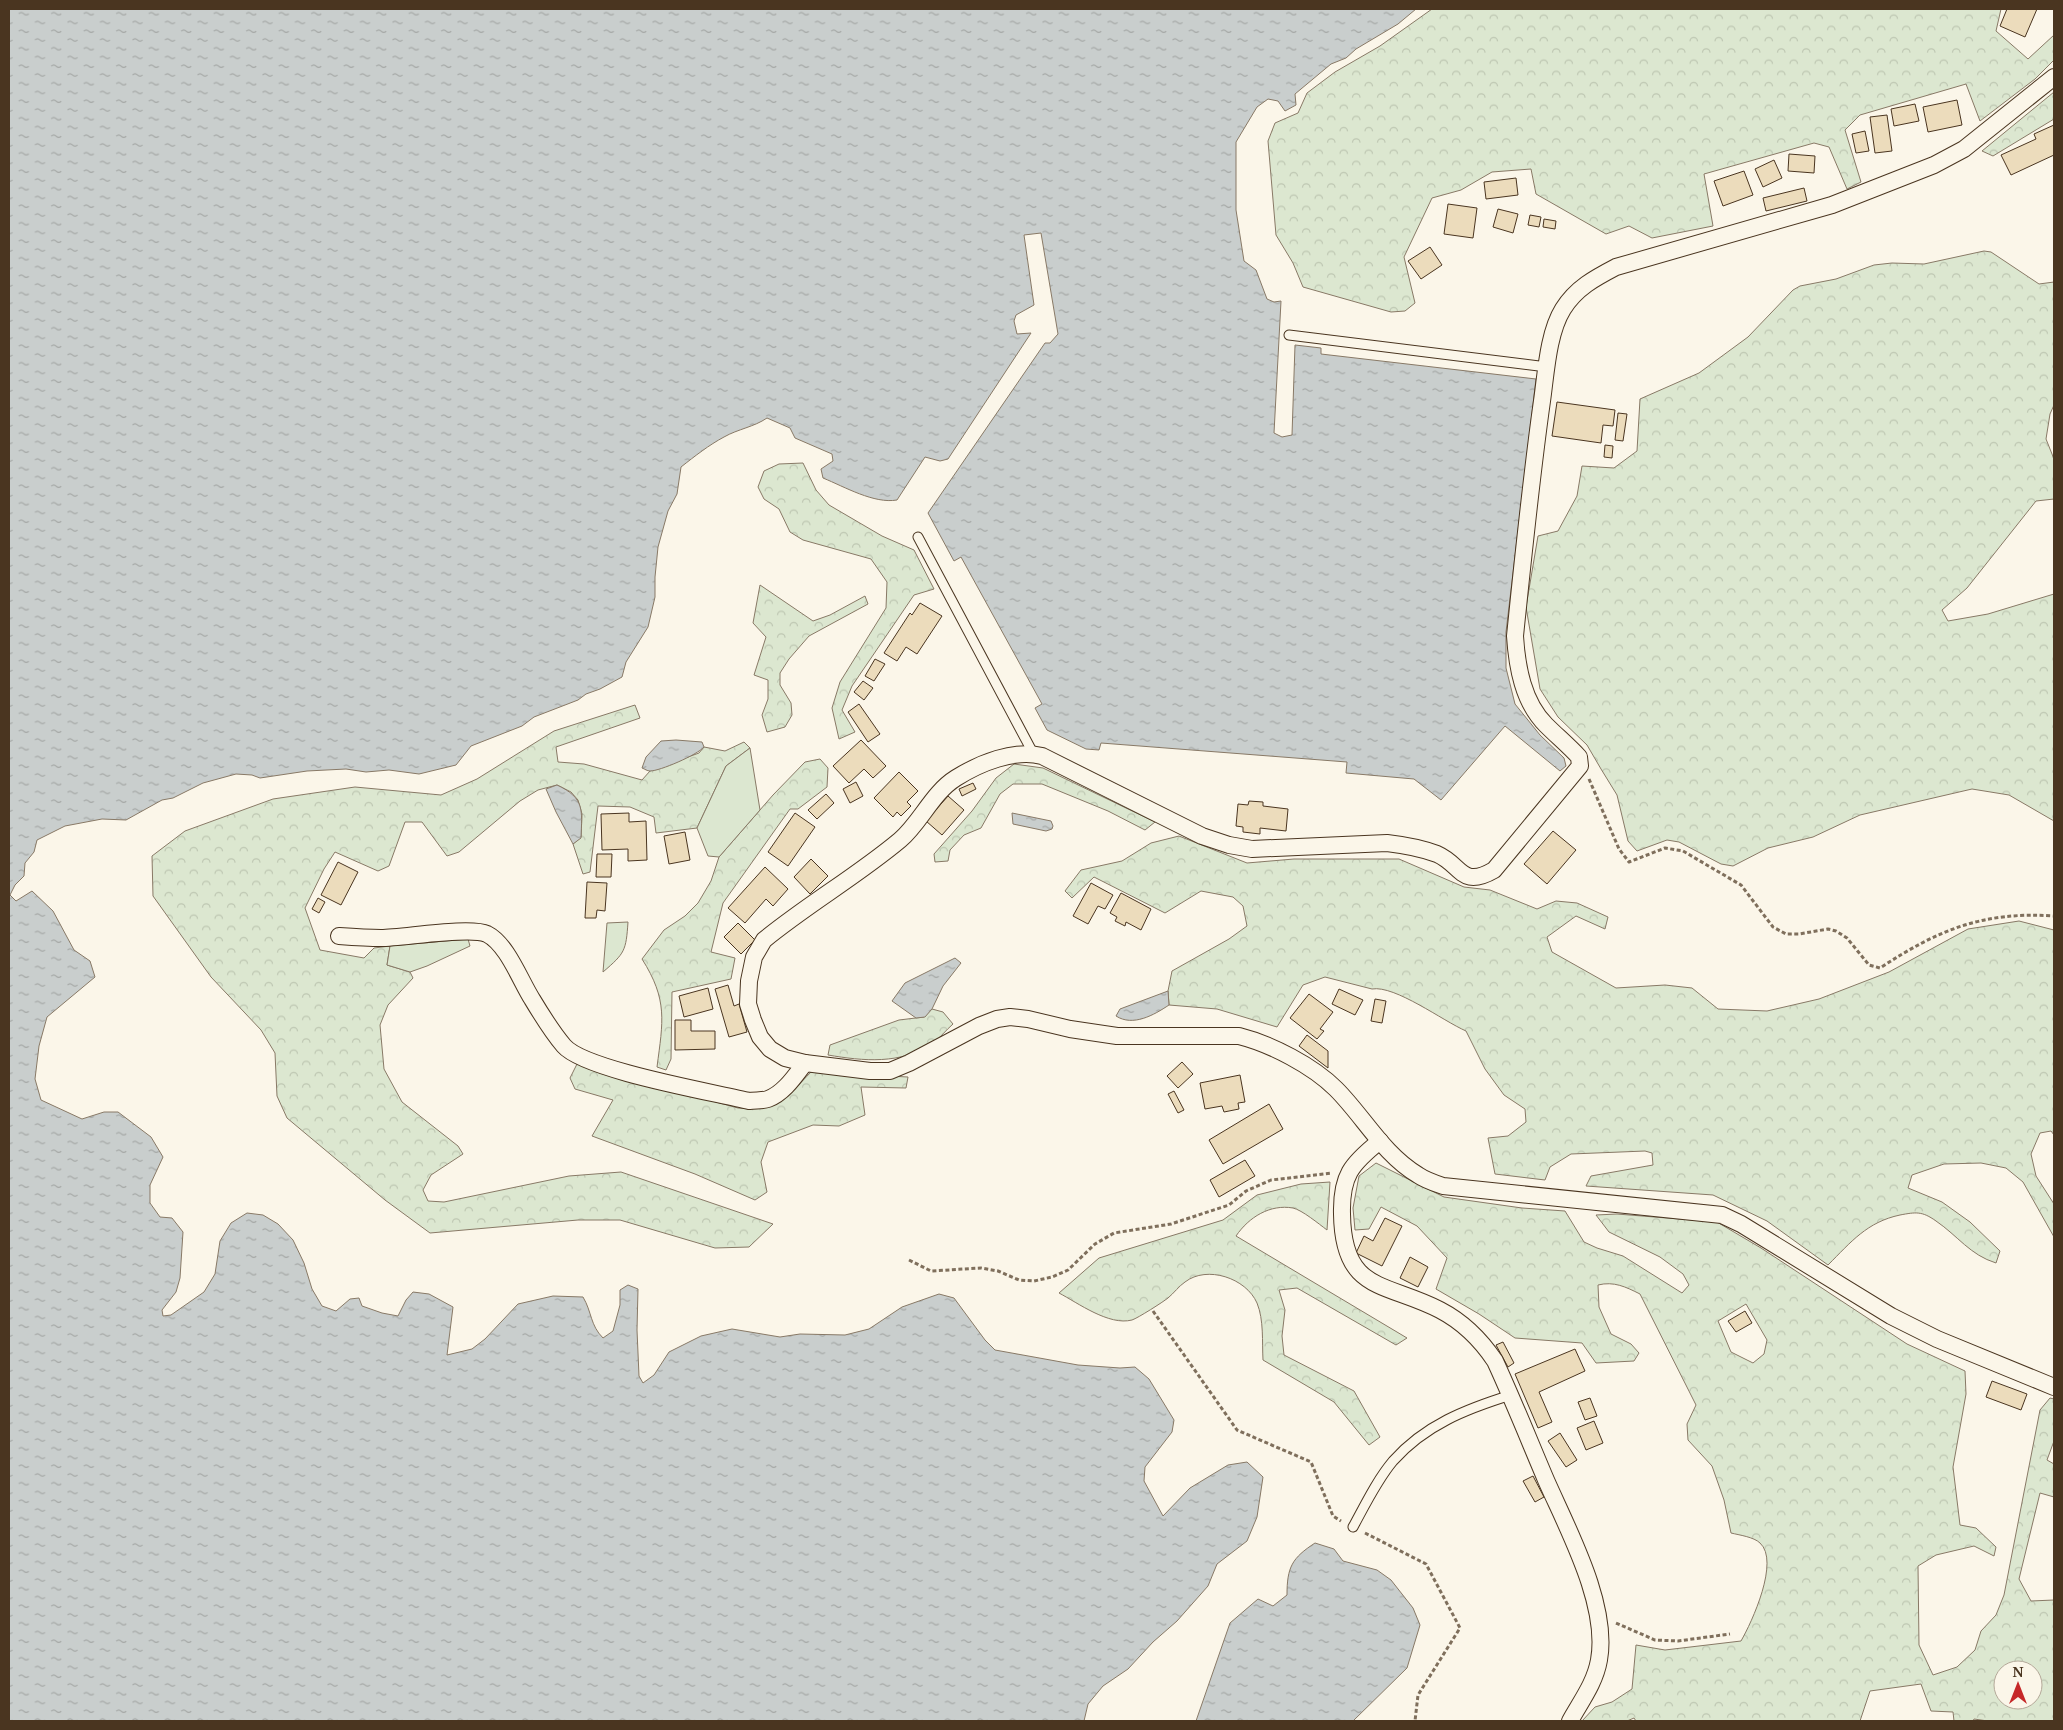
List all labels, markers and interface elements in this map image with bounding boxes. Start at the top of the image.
north arrow [1993,1660,2043,1710]
text: N [2012,1662,2024,1681]

